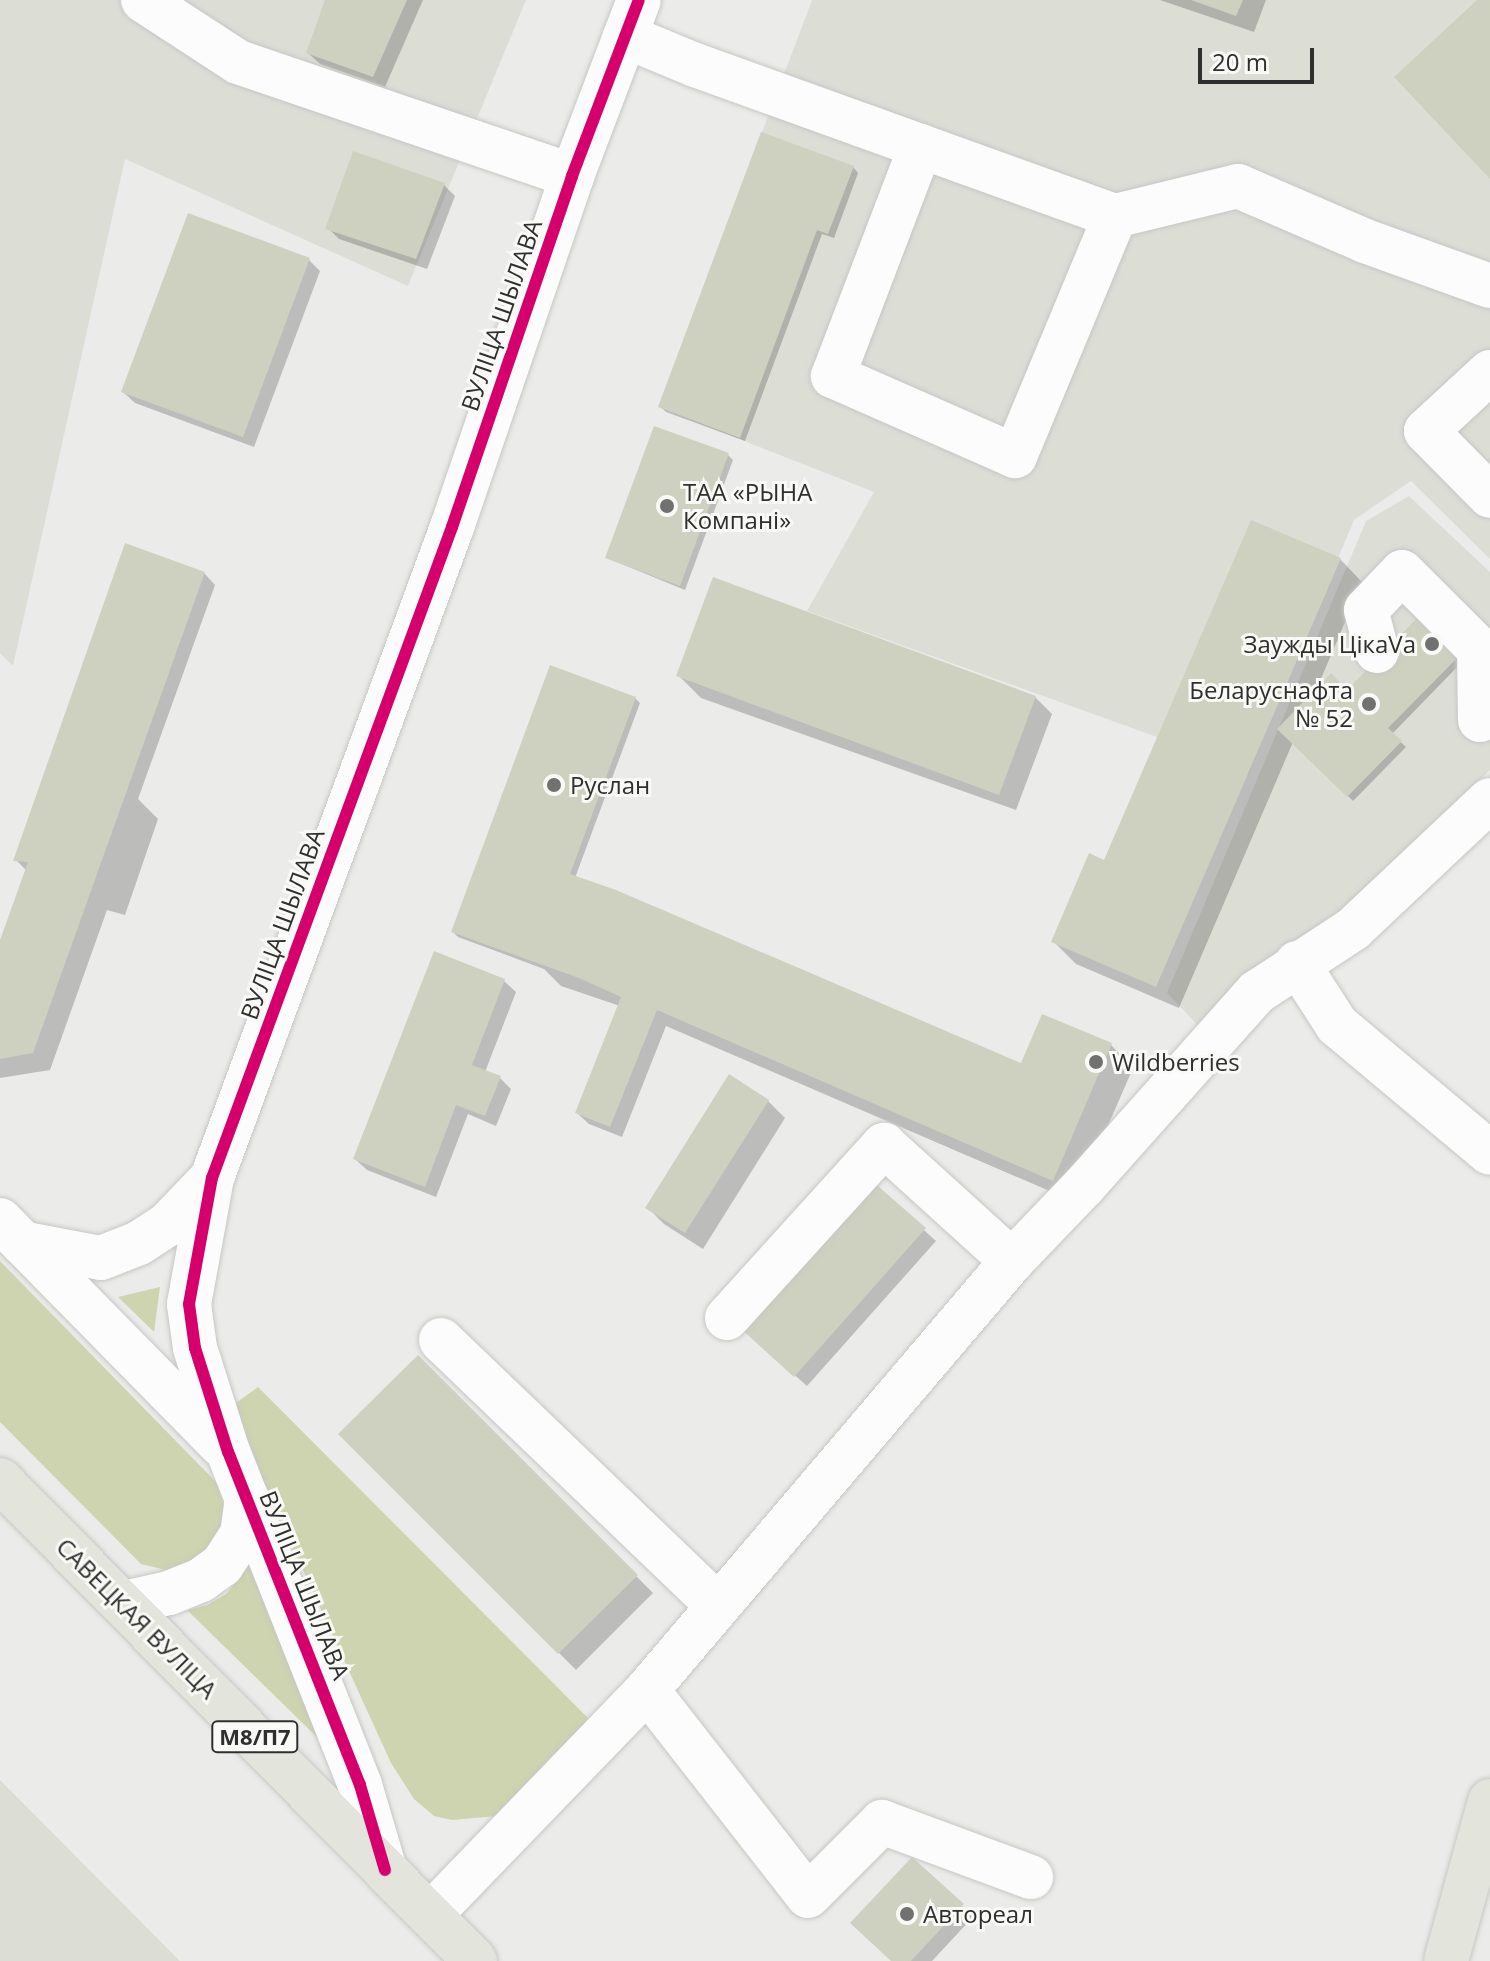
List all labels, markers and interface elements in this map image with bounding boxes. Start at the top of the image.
scale bar [1202,32,1318,82]
text: 20 m [1212,45,1268,78]
street label: ВУЛІЦА ШЫЛАВА [455,215,547,415]
place label: ТАА «РЫНА Компані» [683,478,812,534]
marker: ТАА «РЫНА Компані» [658,497,676,515]
place label: Заужды ЦікаVа [1243,630,1416,658]
marker: Заужды ЦікаVа [1423,635,1441,653]
place label: Беларуснафта № 52 [1189,676,1353,732]
marker: Беларуснафта № 52 [1360,695,1378,713]
place label: Руслан [570,771,650,799]
marker: Руслан [545,776,563,794]
street label: ВУЛІЦА ШЫЛАВА [234,825,330,1023]
place label: Wildberries [1112,1048,1240,1076]
marker: Wildberries [1087,1053,1105,1071]
street label: ВУЛІЦА ШЫЛАВА [254,1486,356,1684]
street label: САВЕЦКАЯ ВУЛІЦА [51,1532,223,1704]
road number: М8/П7 [211,1719,299,1755]
place label: Автореал [923,1900,1033,1928]
marker: Автореал [898,1905,916,1923]

